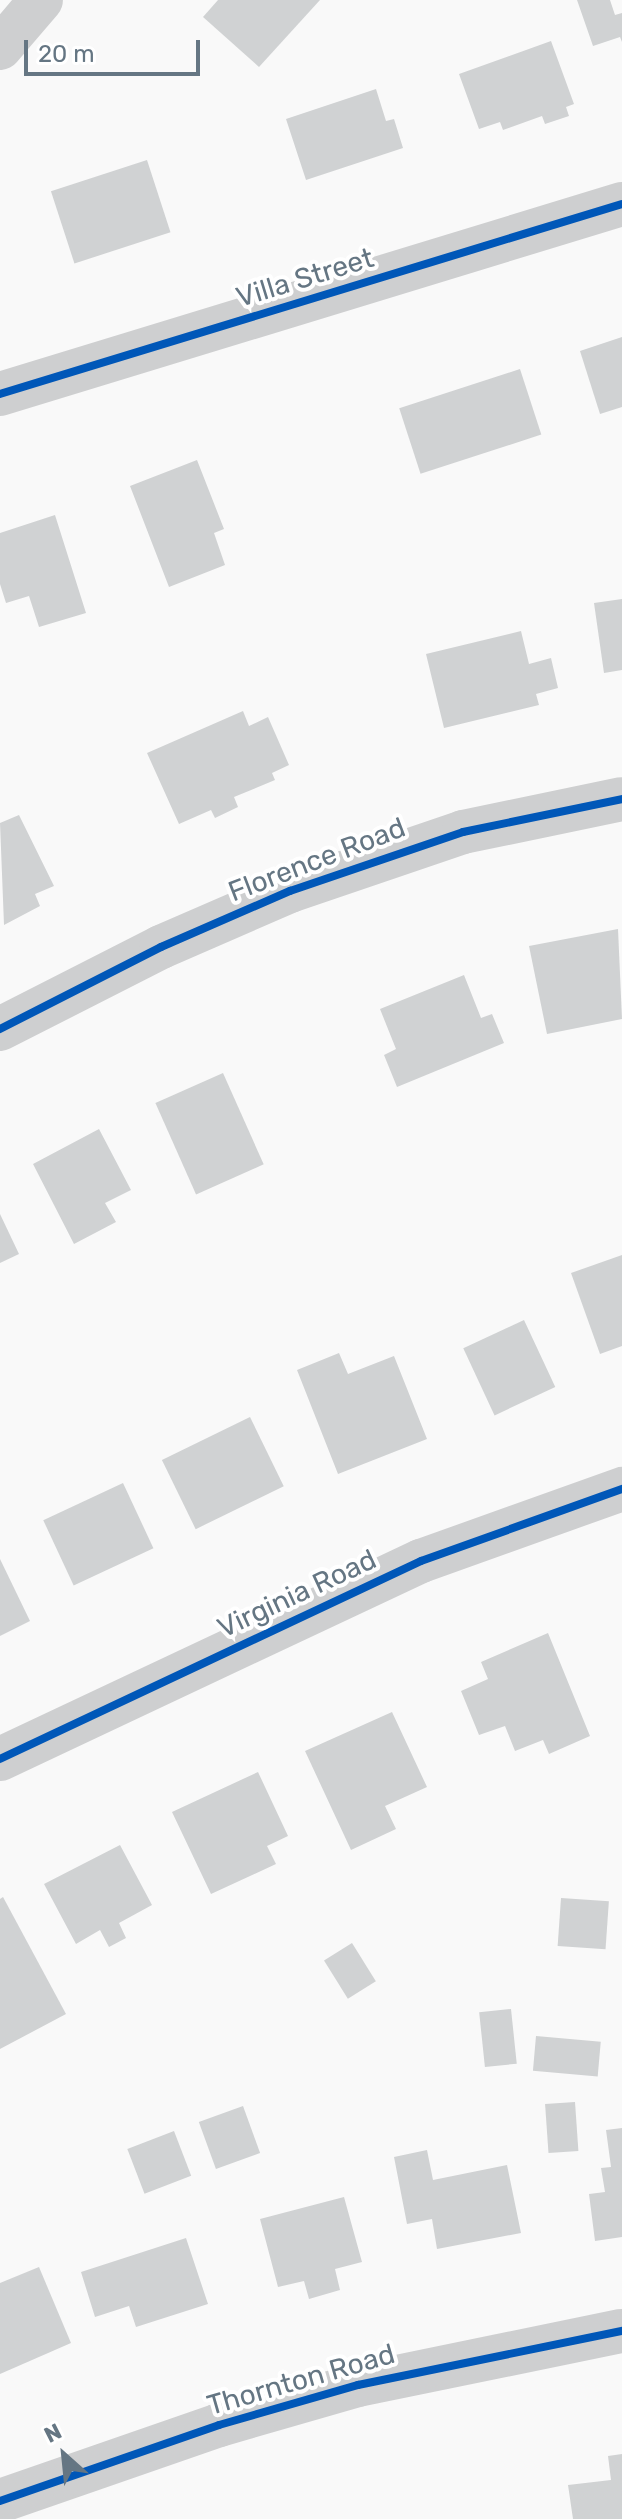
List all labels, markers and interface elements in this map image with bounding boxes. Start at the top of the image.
scale bar [28,24,204,74]
text: 20 m [38,40,95,68]
street label: Villa Street [232,241,378,315]
street label: Florence Road [224,811,410,909]
street label: Virginia Road [212,1543,382,1645]
street label: Thornton Road [203,2337,399,2423]
north arrow [24,2415,104,2495]
text: N [40,2418,66,2449]

